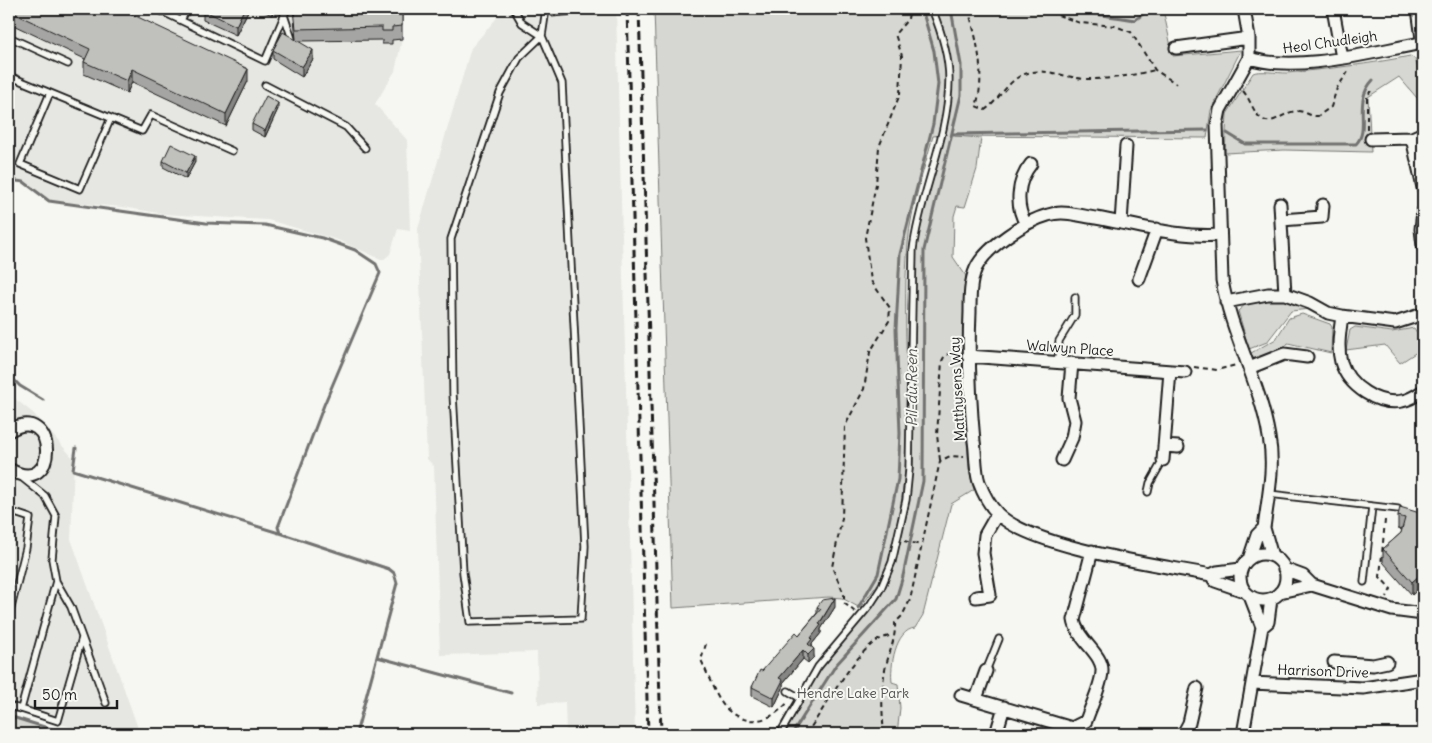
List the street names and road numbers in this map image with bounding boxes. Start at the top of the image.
street label: Heol Chudleigh [1282,26,1378,58]
street label: Matthysens Way [945,336,969,442]
street label: Walwyn Place [1026,336,1114,360]
street label: Harrison Drive [1277,660,1369,682]

